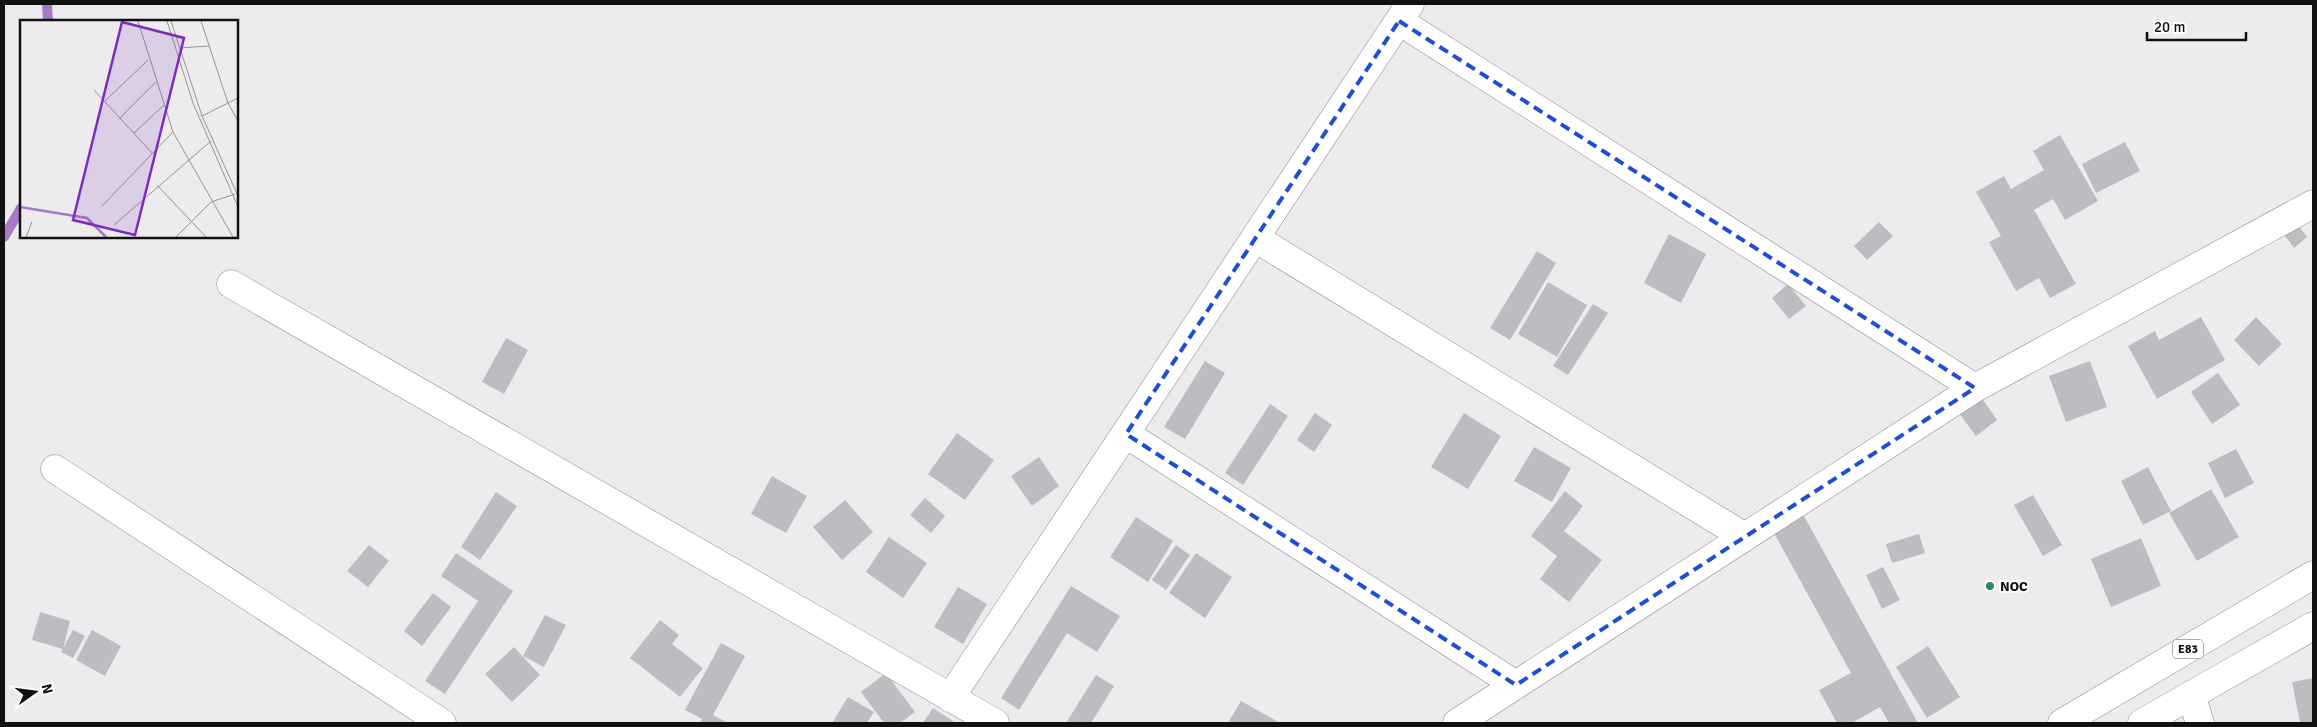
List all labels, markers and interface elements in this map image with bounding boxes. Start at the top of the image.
scale bar [2147,10,2246,42]
text: 20 m [2154,18,2185,36]
inset map [20,20,238,238]
place label: NOC [2000,578,2028,595]
marker: NOC [1984,580,1996,592]
road number: E83 [2173,640,2203,659]
north arrow [10,667,60,717]
text: N [38,682,57,696]

